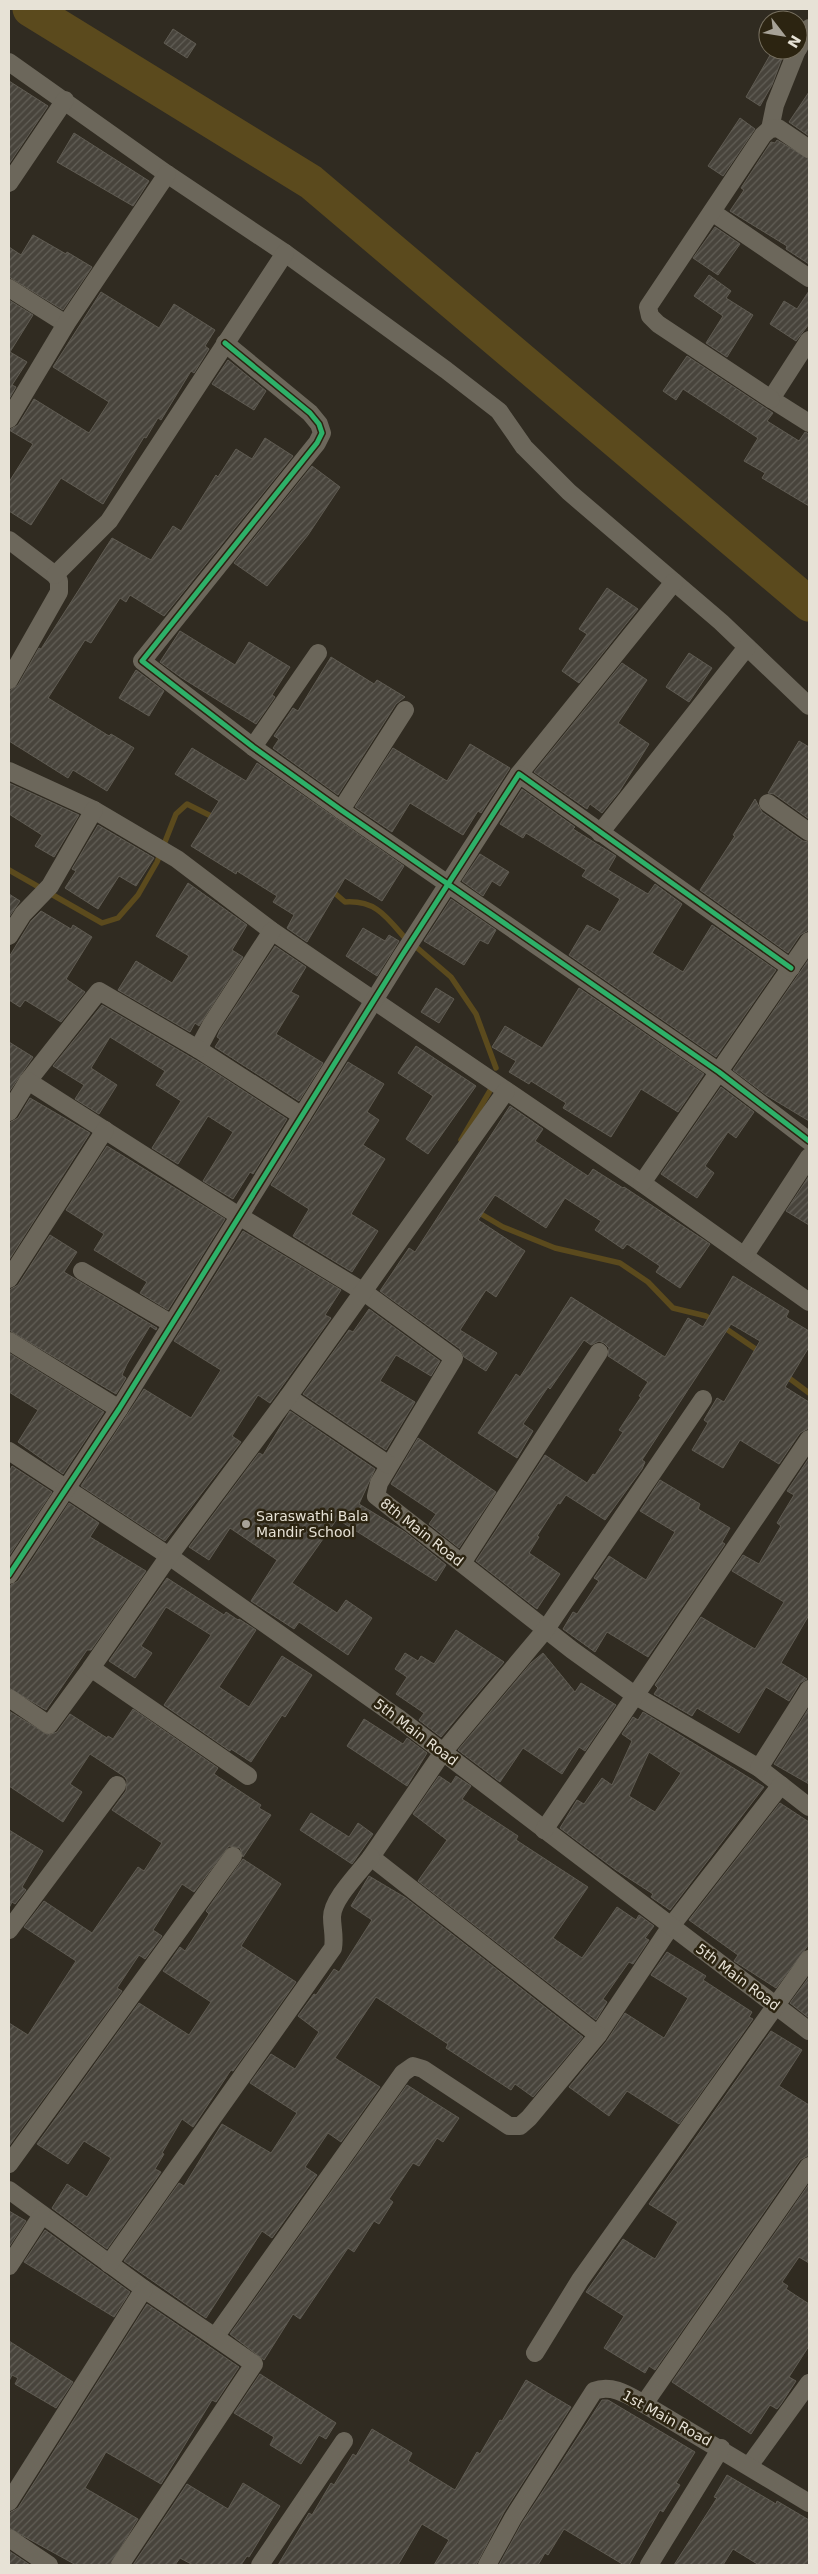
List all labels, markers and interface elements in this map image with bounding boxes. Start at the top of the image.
north arrow [758,10,808,60]
text: N [784,33,804,51]
street label: 8th Main Road [377,1495,467,1569]
place label: Saraswathi Bala Mandir School [256,1508,368,1540]
marker: Saraswathi Bala Mandir School [240,1518,252,1530]
street label: 5th Main Road [371,1695,461,1769]
street label: 5th Main Road [693,1940,783,2014]
street label: 1st Main Road [620,2387,714,2449]

